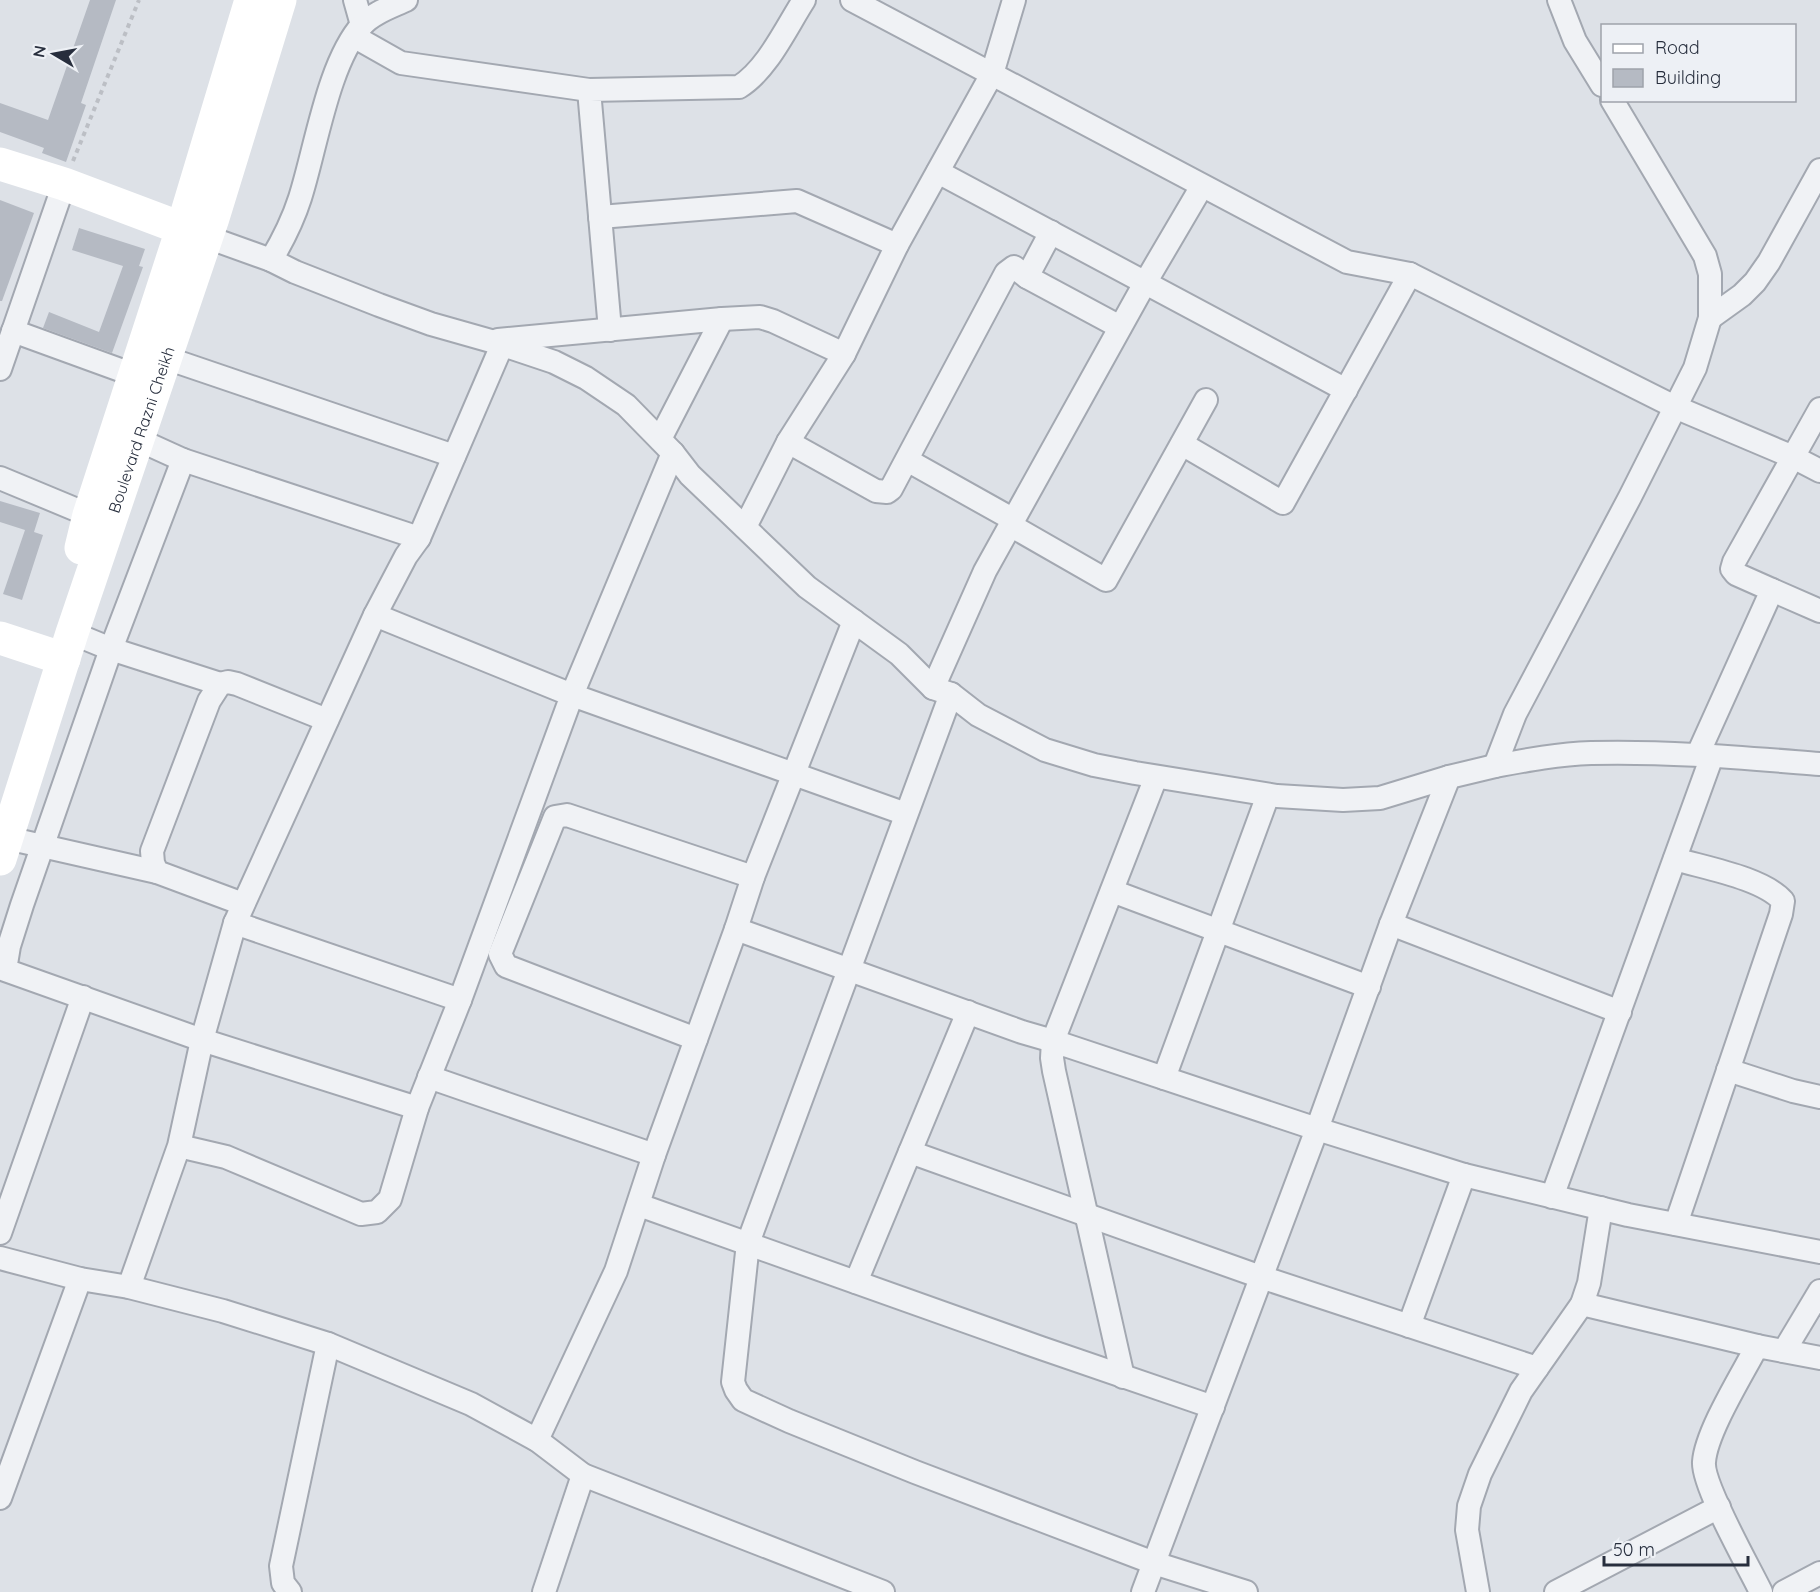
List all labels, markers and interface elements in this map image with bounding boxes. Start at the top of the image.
north arrow [24,24,84,84]
legend [1601,24,1796,102]
text: Road [1655,36,1700,59]
text: N [28,44,50,59]
text: Building [1655,66,1721,89]
street label: Boulevard Razni Cheikh [104,344,179,515]
scale bar [1604,1529,1748,1567]
text: 50 m [1613,1538,1655,1561]

